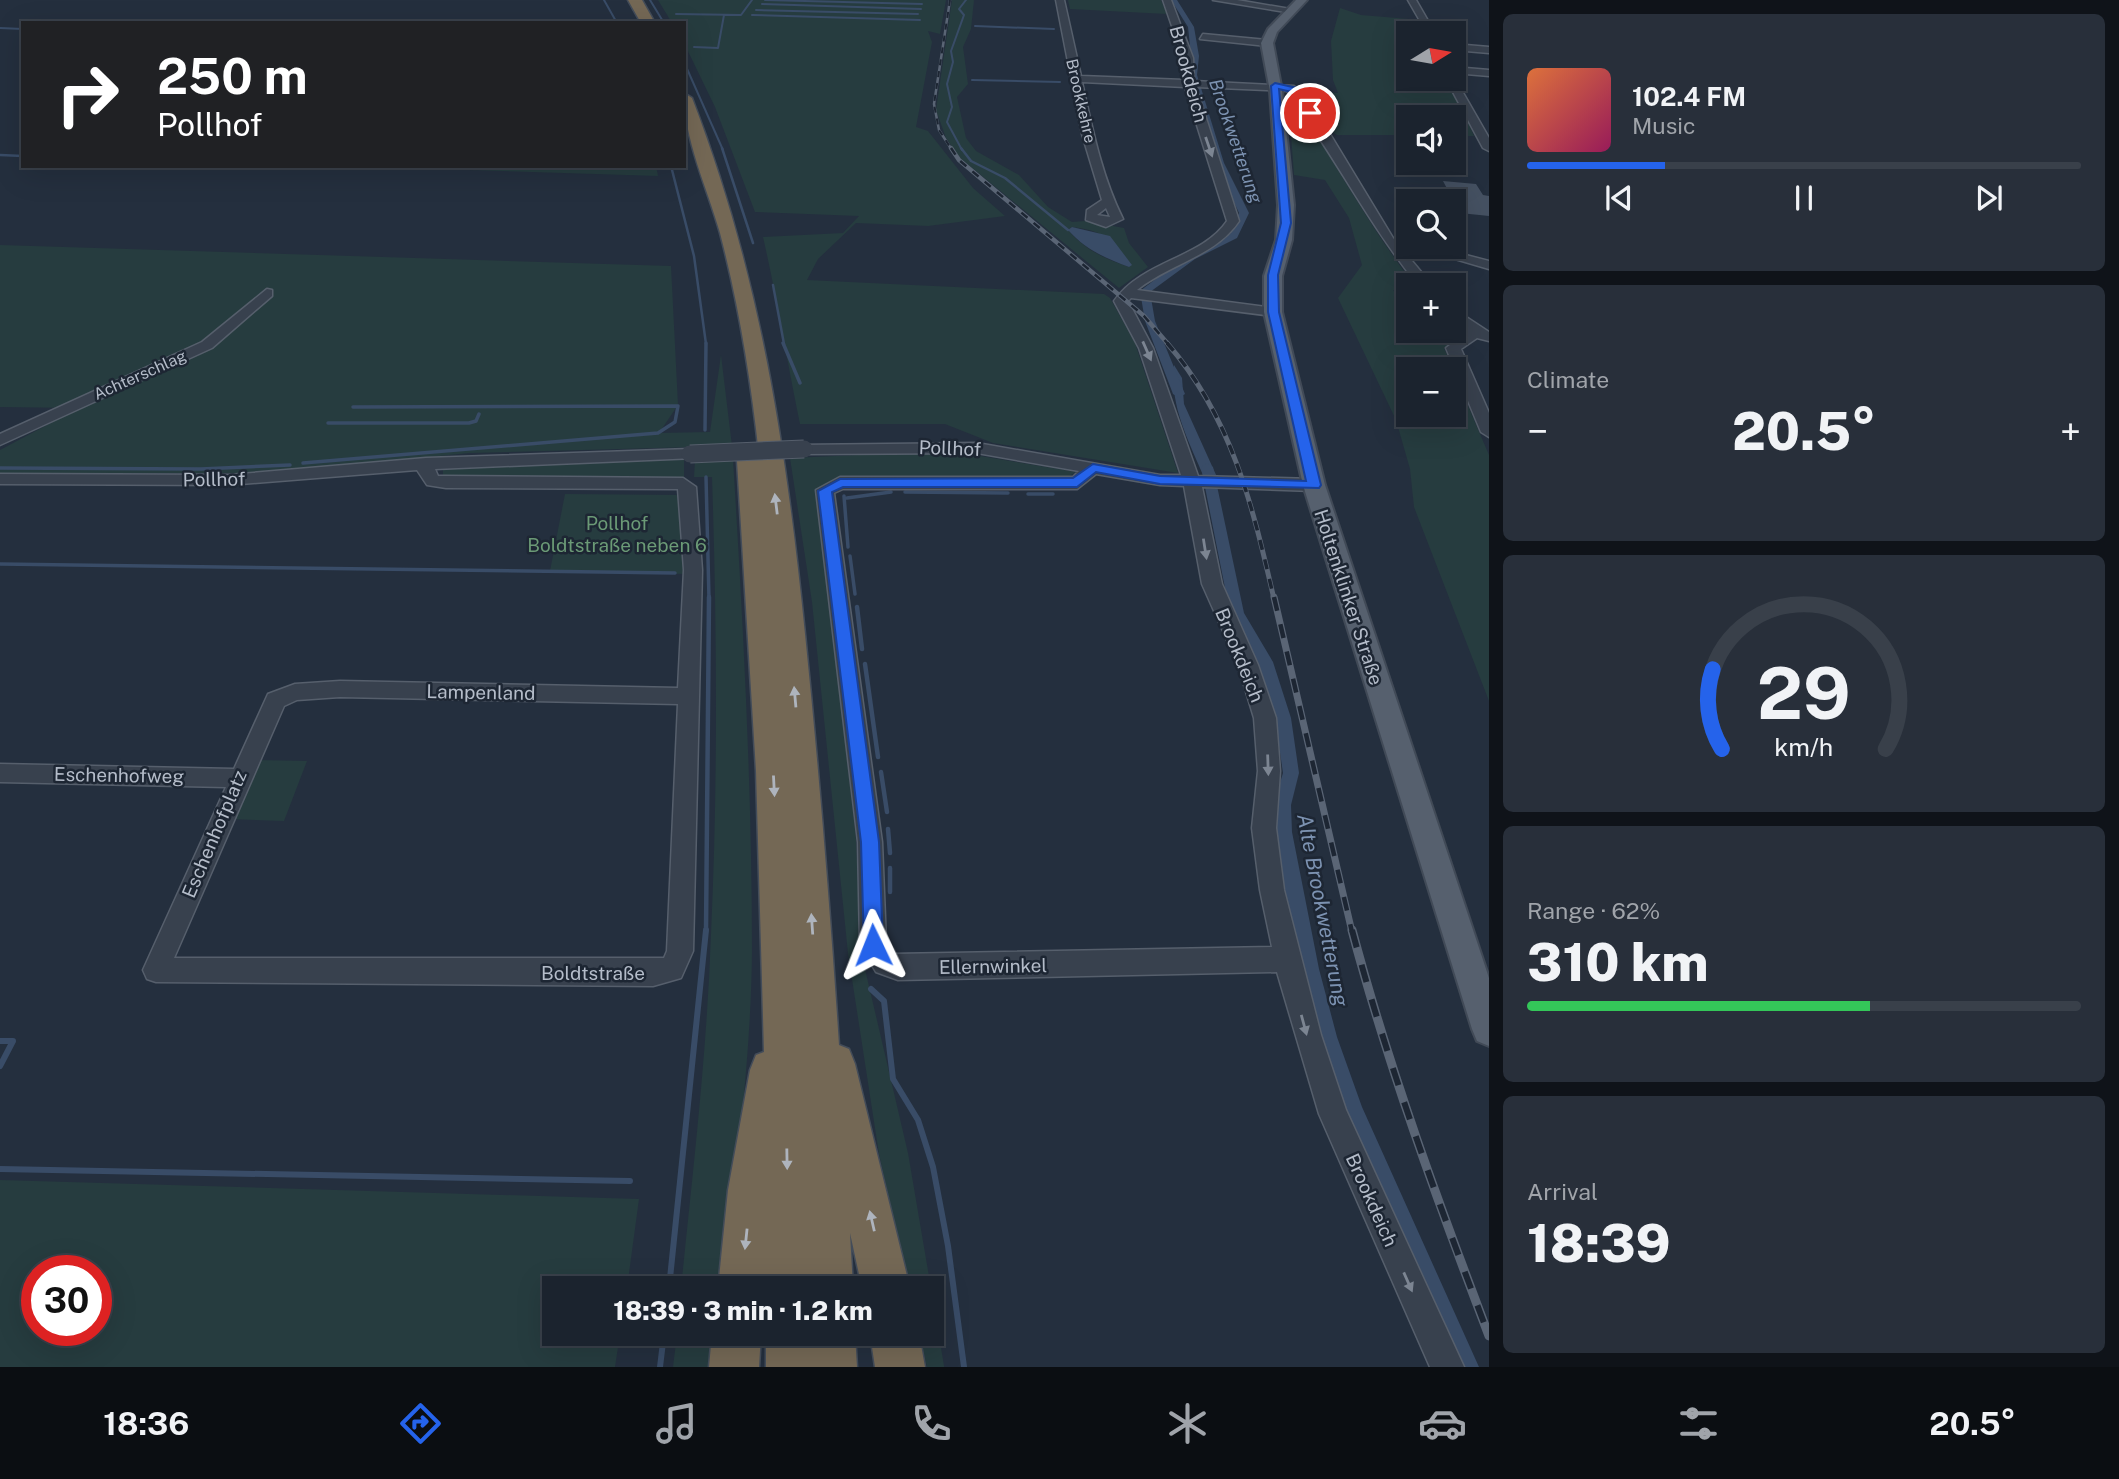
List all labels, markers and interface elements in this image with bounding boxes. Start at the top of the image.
north arrow [1396,21,1466,91]
map controls [1396,21,1466,427]
street label: Brookdeich [1165,23,1213,125]
text: 250 m [157,47,308,105]
icon: right [42,49,133,140]
street label: Brookkehre [1062,57,1100,145]
water label: Brookwetterung [1205,76,1267,206]
text: 102.4 FM [1632,81,1746,112]
pin [1280,83,1340,143]
icon: arrive [1291,94,1329,132]
button: sound [1396,105,1466,175]
text: Pollhof [157,106,263,143]
text: Music [1632,112,1696,139]
one-way arrow [1204,137,1215,158]
icon: previous [1600,179,1638,217]
icon: pause [1785,179,1823,217]
icon: next [1970,179,2008,217]
button: search [1396,189,1466,259]
button: + [1396,273,1466,343]
one-way arrow [1141,341,1153,361]
street label: Achterschlag [91,346,189,404]
button: − [1396,357,1466,427]
text: Climate [1527,366,1609,393]
text: 20.5° [1732,401,1876,462]
text: − [1527,409,1548,454]
text: + [2060,409,2081,454]
street label: Pollhof [918,436,982,460]
street label: Pollhof [182,467,246,491]
one-way arrow [771,492,782,514]
street label: Holtenklinker Straße [1310,506,1388,688]
park label: Pollhof Boldtstraße neben 6 [527,512,707,556]
one-way arrow [1200,538,1211,560]
street label: Brookdeich [1211,605,1269,705]
text: 29 [1757,651,1851,736]
street label: Lampenland [426,680,536,704]
one-way arrow [789,686,800,708]
text: km/h [1775,732,1833,762]
one-way arrow [1262,755,1273,777]
street label: Eschenhofweg [54,763,184,787]
street label: Eschenhofplatz [177,767,251,901]
one-way arrow [769,776,780,798]
water label: Alte Brookwetterung [1292,812,1354,1009]
text: Range · 62% [1527,897,1660,924]
position arrow [836,908,910,982]
one-way arrow [806,913,817,935]
text: 310 km [1527,932,1709,993]
street label: Ellernwinkel [939,954,1047,978]
street label: Boldtstraße [541,962,645,984]
one-way arrow [1300,1015,1310,1036]
one-way arrow [782,1148,793,1170]
street label: Brookdeich [1342,1150,1402,1250]
text: Arrival [1527,1178,1598,1205]
one-way arrow [866,1210,877,1232]
text: 18:39 [1527,1213,1671,1274]
one-way arrow [741,1228,752,1250]
speed limit sign: 30 [21,1255,112,1346]
one-way arrow [1403,1271,1414,1292]
text: 18:39 · 3 min · 1.2 km [613,1295,873,1326]
icon: directions [396,1399,445,1448]
icon: music [652,1399,701,1448]
icon: phone [907,1399,956,1448]
icon: climate [1163,1399,1212,1448]
icon: car [1418,1399,1467,1448]
icon: filters [1674,1399,1723,1448]
text: 18:36 [103,1405,189,1442]
text: 20.5° [1929,1405,2016,1442]

